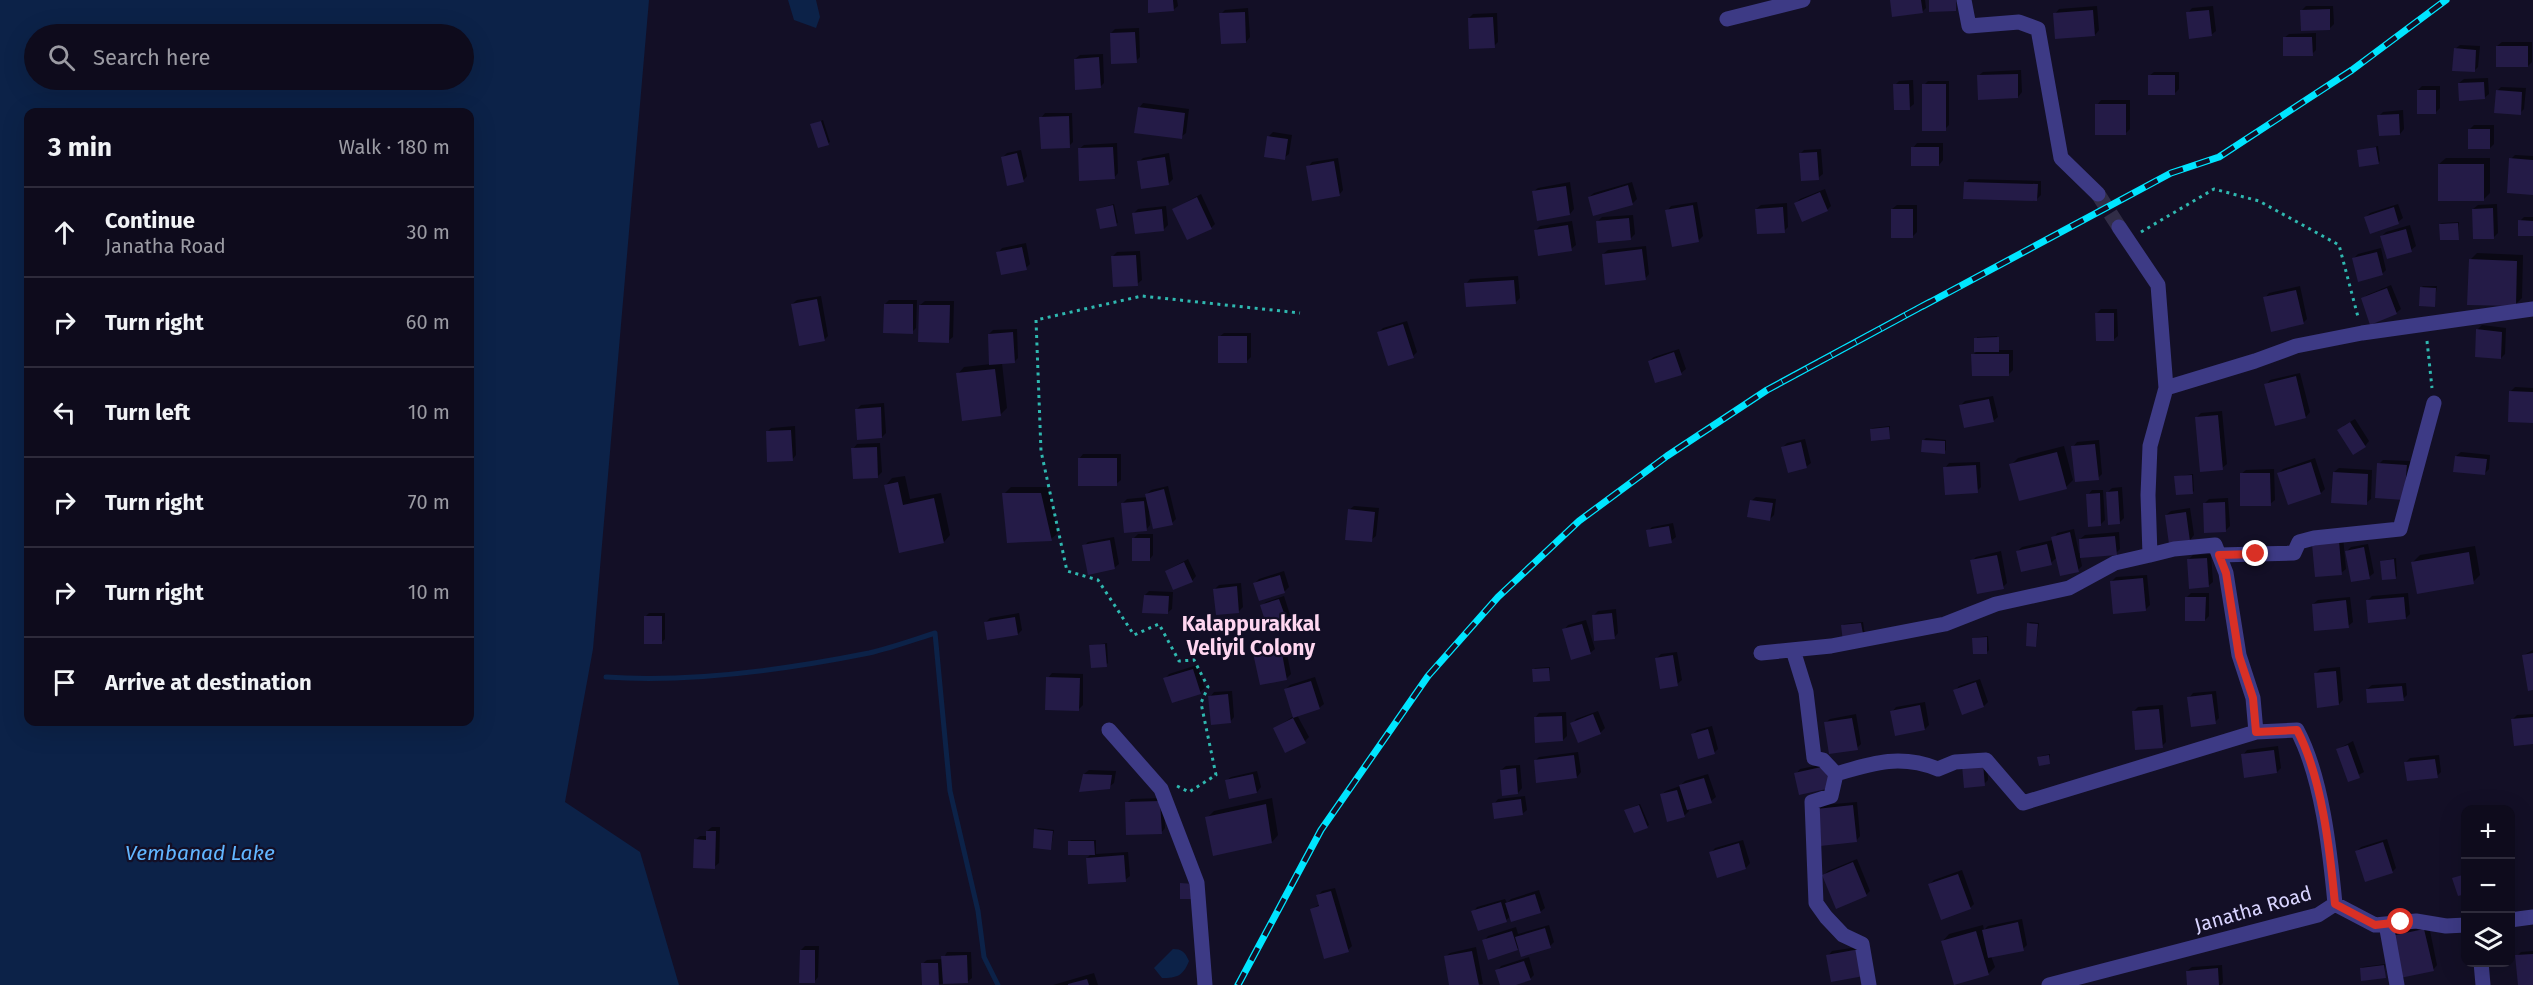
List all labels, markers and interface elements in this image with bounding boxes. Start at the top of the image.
search box [24,24,474,90]
icon: search [45,41,78,74]
text: Search here [93,44,211,71]
text: 3 min [48,132,112,163]
text: Walk · 180 m [339,135,450,159]
text: Continue [105,207,195,234]
icon: ahead [48,216,81,249]
text: 30 m [406,220,450,244]
text: Janatha Road [105,234,226,258]
icon: right [48,306,81,339]
text: Turn right [105,309,204,336]
text: 60 m [406,310,450,334]
icon: left [48,396,81,429]
text: Turn left [105,399,190,426]
text: 10 m [408,400,450,424]
icon: right [48,486,81,519]
text: Turn right [105,489,204,516]
text: 70 m [408,490,450,514]
route end [2242,540,2268,566]
icon: right [48,576,81,609]
text: Turn right [105,579,204,606]
text: 10 m [408,580,450,604]
district label: Kalappurakkal Veliyil Colony [1182,611,1321,661]
icon: arrive [48,666,81,699]
text: Arrive at destination [105,669,312,696]
map controls [2461,805,2515,967]
button: + [2461,805,2515,859]
water label: Vembanad Lake [125,840,275,866]
button: − [2461,859,2515,913]
street label: Janatha Road [2192,881,2314,937]
route start [2387,908,2413,934]
button: layers [2461,913,2515,967]

